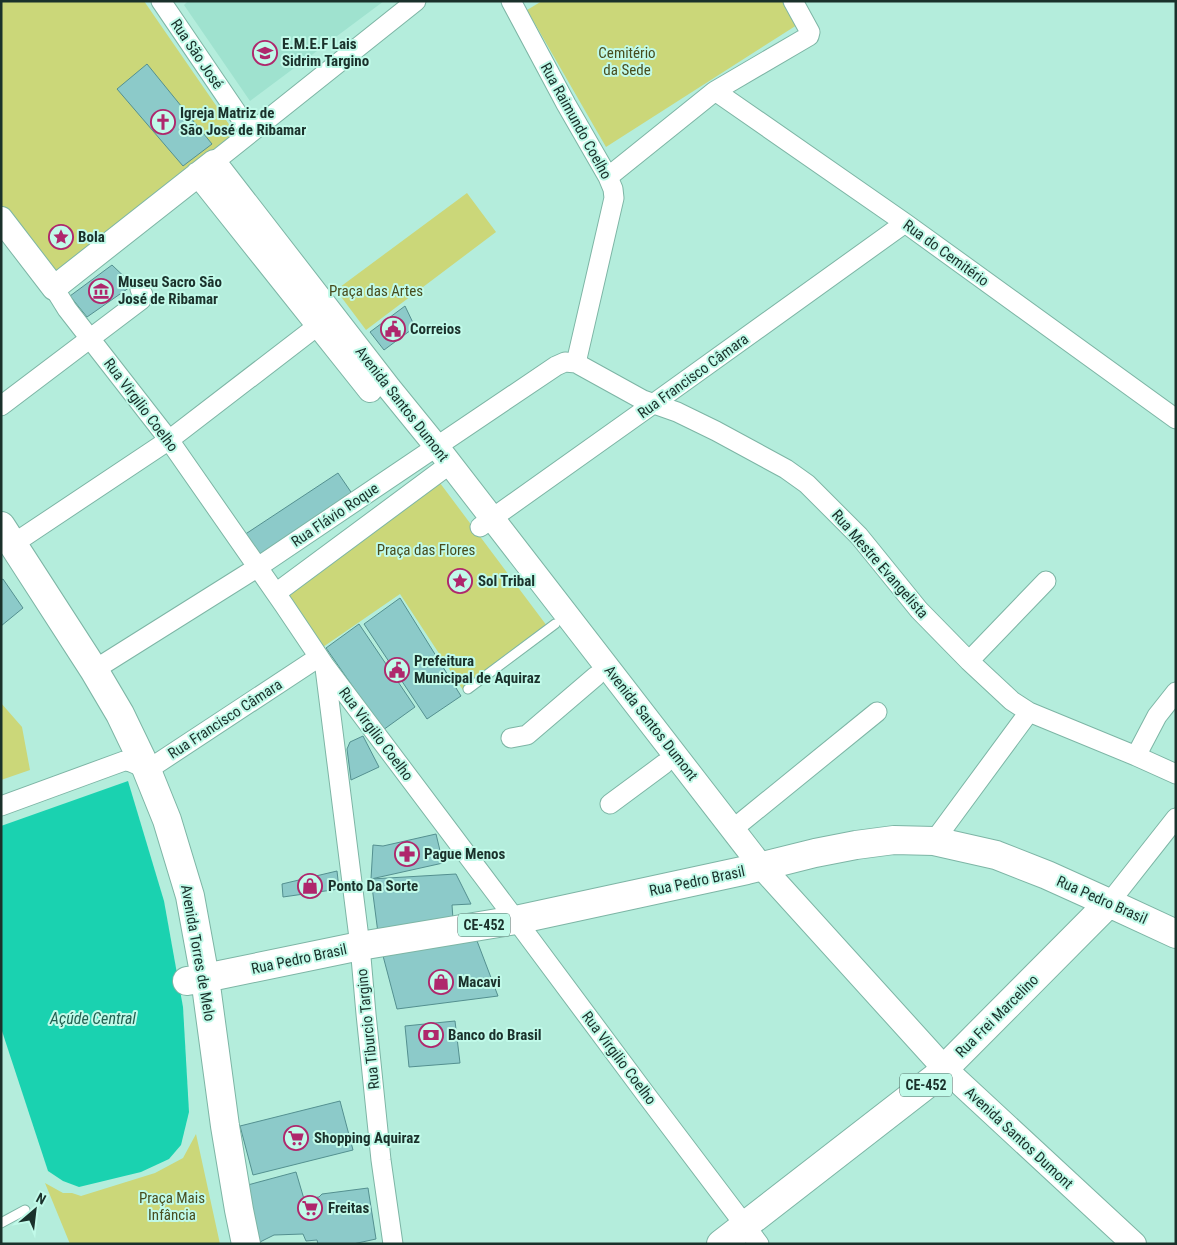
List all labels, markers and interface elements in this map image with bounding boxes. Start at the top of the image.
street label: Rua São José [167,16,227,92]
place label: E.M.E.F Lais Sidrim Targino [282,35,369,70]
school or university icon: E.M.E.F Lais Sidrim Targino [252,40,278,66]
park label: Cemitério da Sede [598,44,656,79]
street label: Rua Raimundo Coelho [537,60,615,182]
place label: Igreja Matriz de São José de Ribamar [180,104,306,139]
church icon: Igreja Matriz de São José de Ribamar [150,109,176,135]
street label: Rua do Cemitério [900,216,992,290]
place icon: Bola [48,224,74,250]
place label: Bola [78,228,105,246]
place label: Museu Sacro São José de Ribamar [118,273,222,308]
museum icon: Museu Sacro São José de Ribamar [88,278,114,304]
park label: Praça das Artes [329,282,423,300]
public building icon: Correios [380,316,406,342]
place label: Correios [410,320,461,338]
street label: Rua Francisco Câmara [634,330,752,422]
street label: Avenida Santos Dumont [351,343,453,465]
street label: Rua Virgilio Coelho [100,355,182,455]
street label: Rua Flávio Roque [288,479,382,551]
street label: Rua Mestre Evangelista [828,506,932,622]
park label: Praça das Flores [377,541,476,559]
place icon: Sol Tribal [447,568,473,594]
place label: Sol Tribal [478,572,535,590]
place label: Prefeitura Municipal de Aquiraz [414,652,541,687]
public building icon: Prefeitura Municipal de Aquiraz [384,657,410,683]
street label: Avenida Santos Dumont [600,662,702,784]
street label: Rua Francisco Câmara [165,675,285,763]
street label: Rua Virgilio Coelho [335,684,417,784]
pharmacy icon: Pague Menos [394,841,420,867]
place label: Pague Menos [424,845,505,863]
street label: Rua Pedro Brasil [648,862,746,900]
street label: Rua Pedro Brasil [1054,872,1150,928]
shop icon: Ponto Da Sorte [297,873,323,899]
place label: Ponto Da Sorte [328,877,418,895]
street label: Avenida Torres de Melo [177,883,219,1023]
road number: CE-452 [458,914,510,936]
street label: Rua Pedro Brasil [250,940,348,978]
street label: Rua Tiburcio Targino [353,968,383,1090]
shop icon: Macavi [428,969,454,995]
street label: Rua Frei Marcelino [952,971,1042,1061]
place label: Macavi [458,973,501,991]
street label: Rua Virgilio Coelho [578,1008,660,1108]
water label: Açúde Central [49,1009,136,1028]
bank icon: Banco do Brasil [418,1022,444,1048]
place label: Banco do Brasil [448,1026,542,1044]
road number: CE-452 [900,1074,952,1096]
street label: Avenida Santos Dumont [961,1083,1077,1193]
supermarket icon: Shopping Aquiraz [283,1125,309,1151]
place label: Shopping Aquiraz [314,1129,420,1147]
north arrow [10,1185,60,1235]
text: N [34,1189,49,1208]
park label: Praça Mais Infância [139,1189,205,1224]
supermarket icon: Freitas [297,1195,323,1221]
place label: Freitas [328,1199,369,1217]

